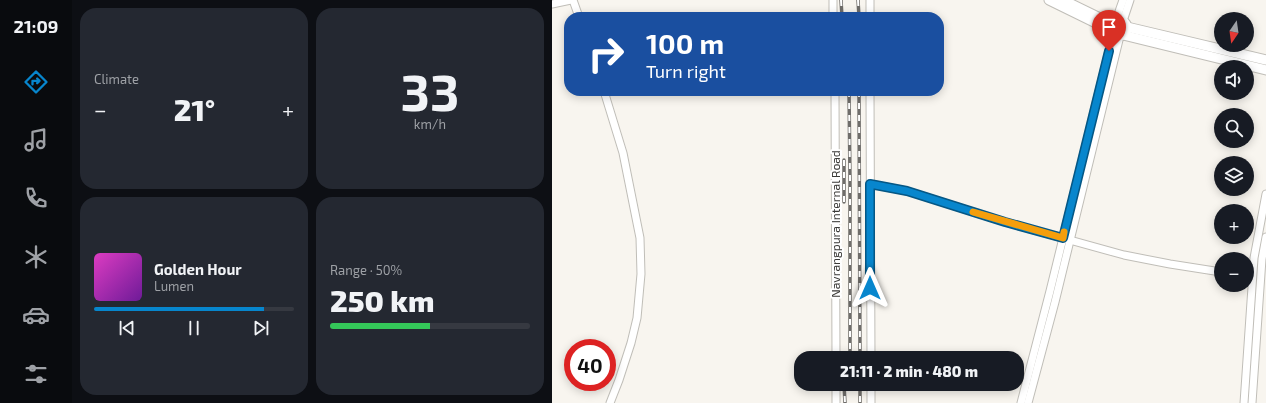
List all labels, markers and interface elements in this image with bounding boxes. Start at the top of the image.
pin [1092,10,1126,51]
north arrow [1214,12,1254,52]
map controls [1214,12,1254,292]
text: 21:09 [14,15,58,37]
icon: arrive [1098,16,1120,38]
text: 100 m [646,26,724,60]
icon: right [580,28,632,80]
text: 33 [401,59,459,121]
text: Turn right [646,60,726,82]
button: sound [1214,60,1254,100]
icon: directions [22,68,50,96]
text: Climate [94,71,139,87]
text: 21° [174,91,215,127]
text: − [94,96,107,122]
text: + [282,96,294,122]
button: search [1214,108,1254,148]
text: km/h [414,116,446,132]
icon: music [22,126,50,154]
street label: Navrangpura Internal Road [828,150,842,298]
button: layers [1214,156,1254,196]
icon: phone [22,184,50,212]
button: + [1214,204,1254,244]
icon: climate [22,243,50,271]
button: − [1214,252,1254,292]
text: Golden Hour [154,260,242,278]
text: Range · 50% [330,262,402,278]
position arrow [849,267,891,309]
text: Lumen [154,278,194,294]
text: 250 km [330,282,434,318]
icon: car [22,301,50,329]
icon: previous [116,317,138,339]
icon: pause [183,317,205,339]
icon: next [250,317,272,339]
speed limit sign: 40 [564,339,616,391]
icon: filters [22,360,50,388]
text: 21:11 · 2 min · 480 m [840,362,978,380]

